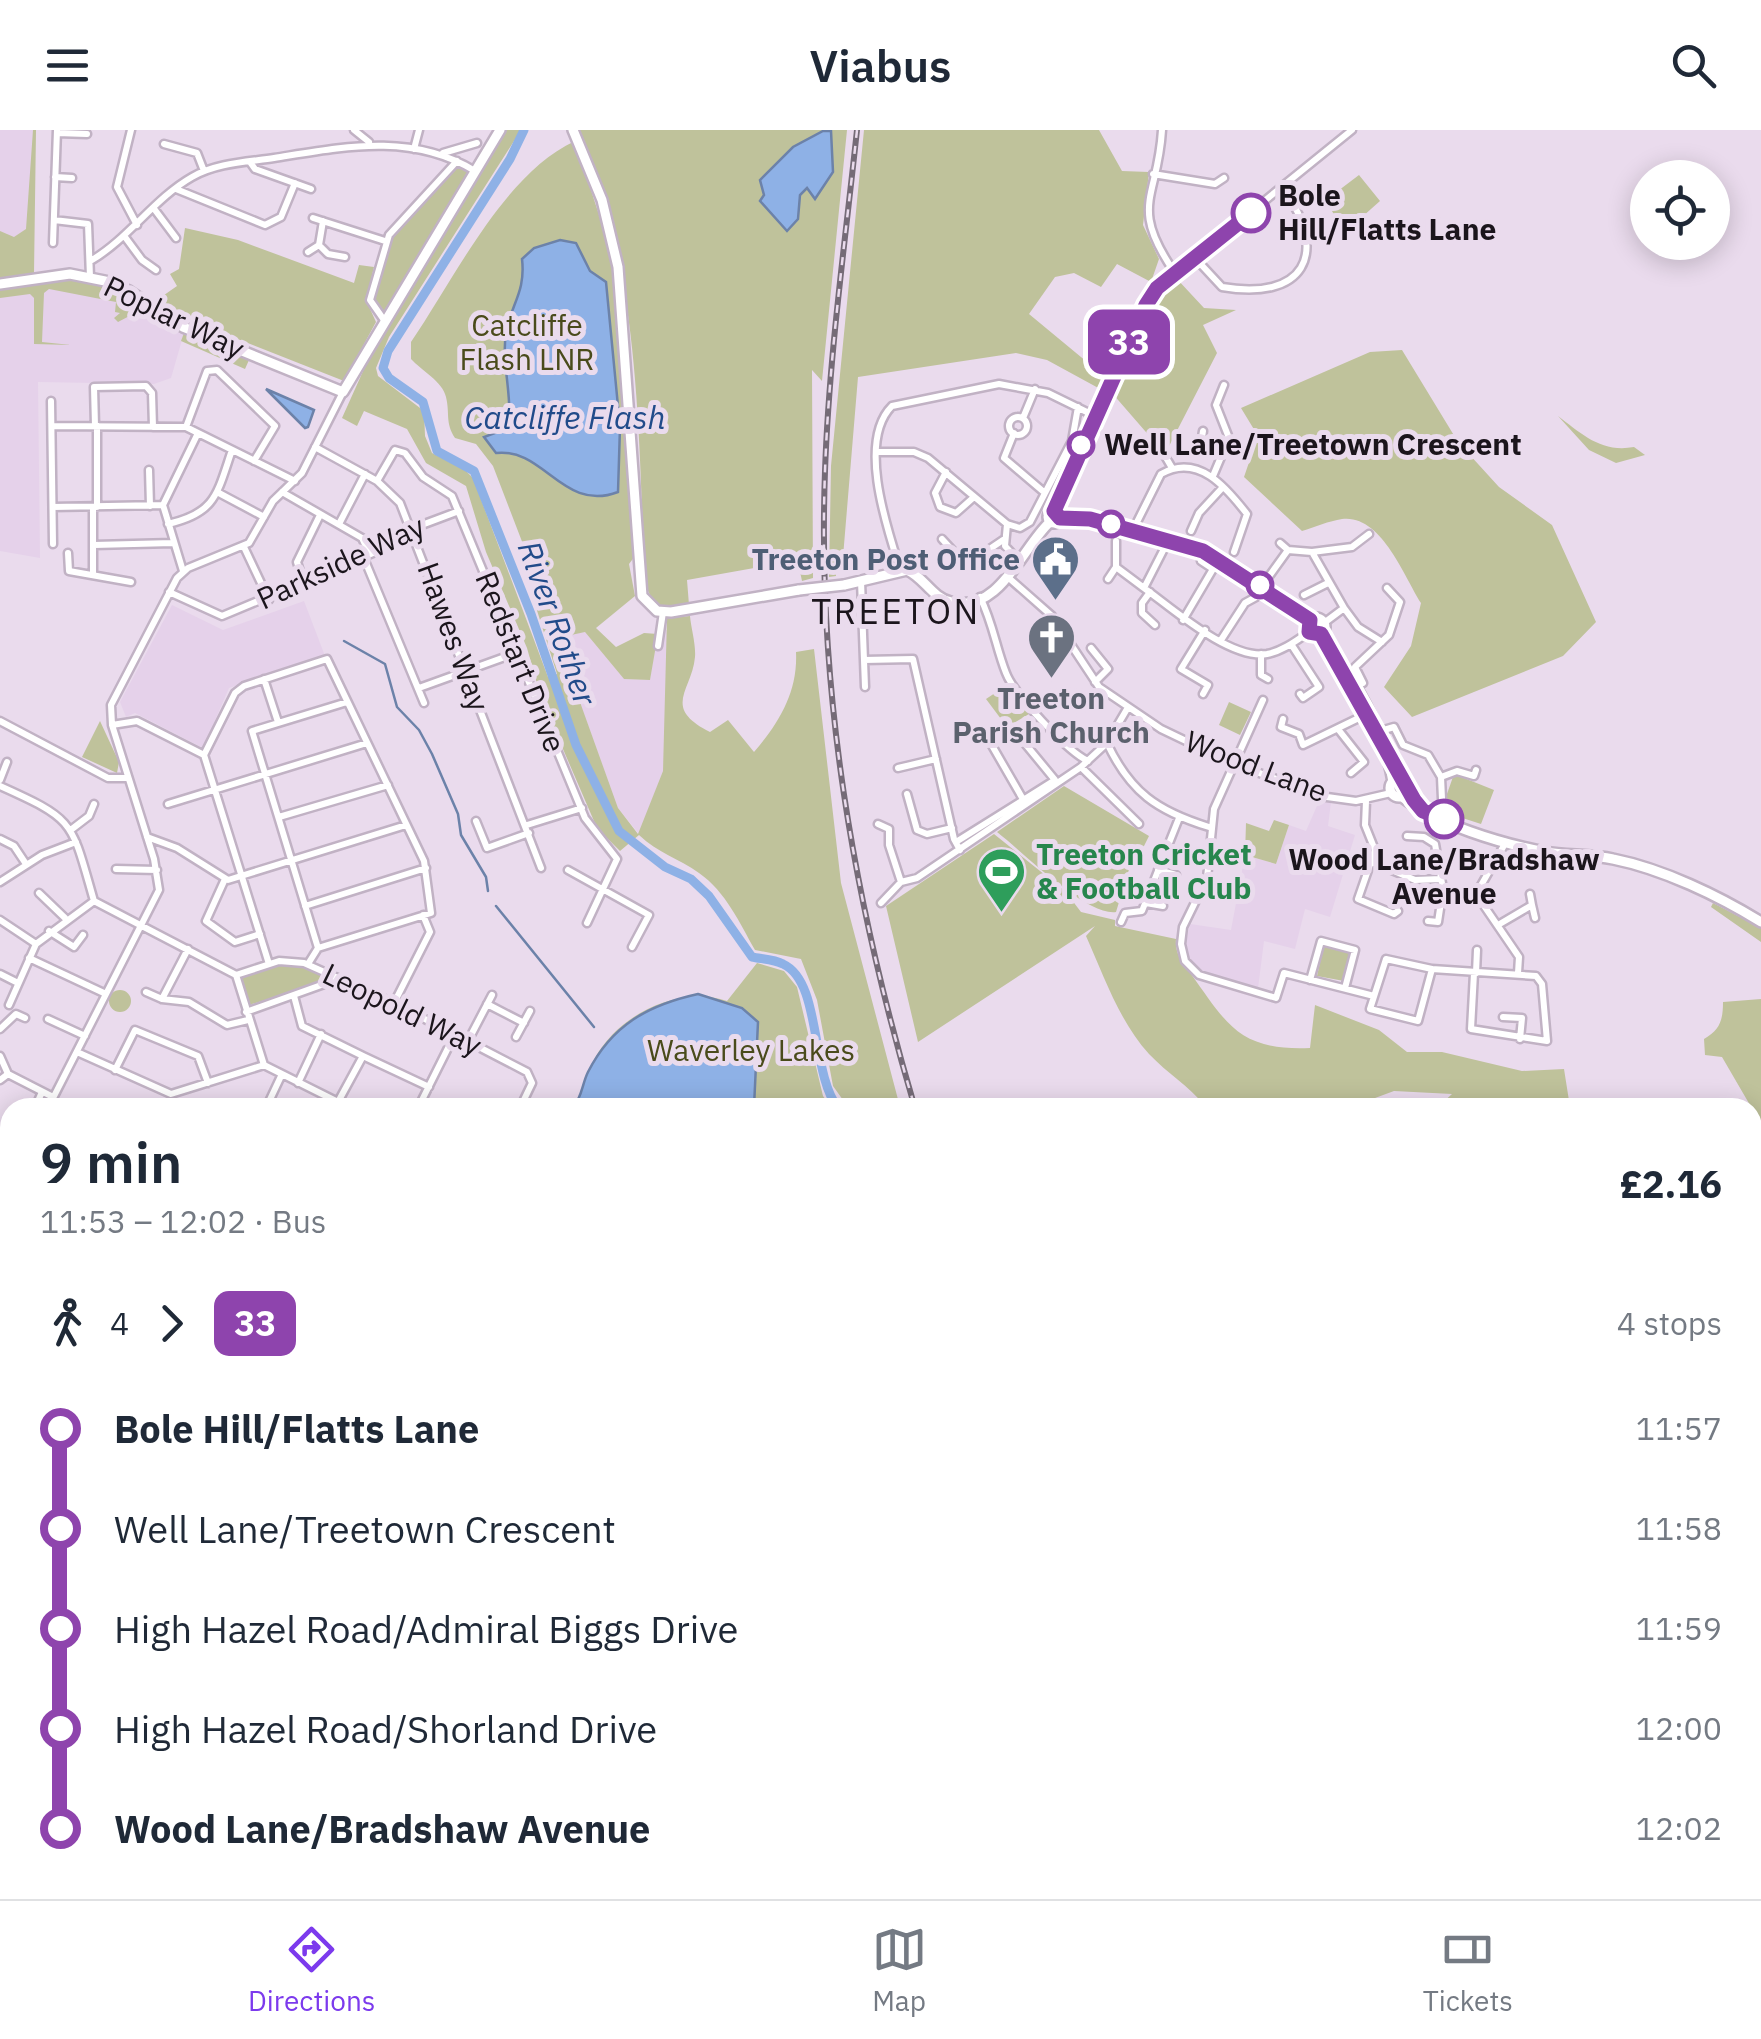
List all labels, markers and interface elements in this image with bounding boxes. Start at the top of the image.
text: Viabus [809,36,952,94]
icon: menu [40,38,95,93]
icon: search [1666,38,1721,93]
map controls [1630,160,1730,260]
button: locate [1630,160,1730,260]
place label: Bole Hill/Flatts Lane [1278,175,1496,248]
marker: Bole Hill/Flatts Lane [1232,194,1270,232]
street label: Poplar Way [98,266,251,367]
park label: Catcliffe Flash LNR [459,305,595,378]
line badge: 33 [1084,310,1174,374]
text: 33 [1108,319,1150,365]
water label: Catcliffe Flash [464,396,666,438]
place label: Well Lane/Treetown Crescent [1104,424,1522,463]
marker: Well Lane/Treetown Crescent [1068,432,1094,458]
street label: Parkside Way [250,506,431,618]
unlabelled marker [1098,511,1124,537]
public building icon: Treeton Post Office [1029,534,1081,602]
water label: River Rother [509,535,608,712]
place label: Treeton Post Office [751,539,1020,578]
street label: Hawes Way [409,557,499,716]
street label: Redstart Drive [467,565,575,758]
unlabelled marker [1247,572,1273,598]
district label: TREETON [811,588,981,634]
church icon: Treeton Parish Church [1025,612,1077,680]
place label: Treeton Parish Church [952,678,1150,751]
street label: Wood Lane [1180,721,1333,810]
marker: Wood Lane/Bradshaw Avenue [1425,800,1463,838]
place label: Treeton Cricket & Football Club [1036,834,1252,907]
place label: Wood Lane/Bradshaw Avenue [1288,839,1600,912]
sports icon: Treeton Cricket & Football Club [975,846,1027,914]
street label: Leopold Way [317,953,489,1064]
park label: Waverley Lakes [647,1030,855,1069]
text: 9 min [40,1127,182,1198]
text: £2.16 [1620,1159,1722,1208]
text: 11:53 – 12:02 · Bus [40,1200,326,1242]
icon: walk [40,1296,95,1351]
icon: forward [144,1296,199,1351]
text: 33 [234,1300,276,1346]
text: 4 [110,1302,129,1344]
text: 4 stops [1617,1302,1722,1344]
text: Bole Hill/Flatts Lane [114,1404,479,1453]
text: 11:57 [1636,1407,1722,1449]
text: Well Lane/Treetown Crescent [114,1504,616,1553]
text: 11:58 [1636,1507,1722,1549]
text: High Hazel Road/Admiral Biggs Drive [114,1604,738,1653]
text: 11:59 [1636,1607,1722,1649]
text: High Hazel Road/Shorland Drive [114,1704,657,1753]
text: 12:00 [1636,1707,1722,1749]
text: Wood Lane/Bradshaw Avenue [114,1804,650,1853]
text: 12:02 [1636,1807,1722,1849]
tab: Directions [248,1922,375,2019]
tab: Map [872,1922,927,2019]
tab: Tickets [1423,1922,1513,2019]

